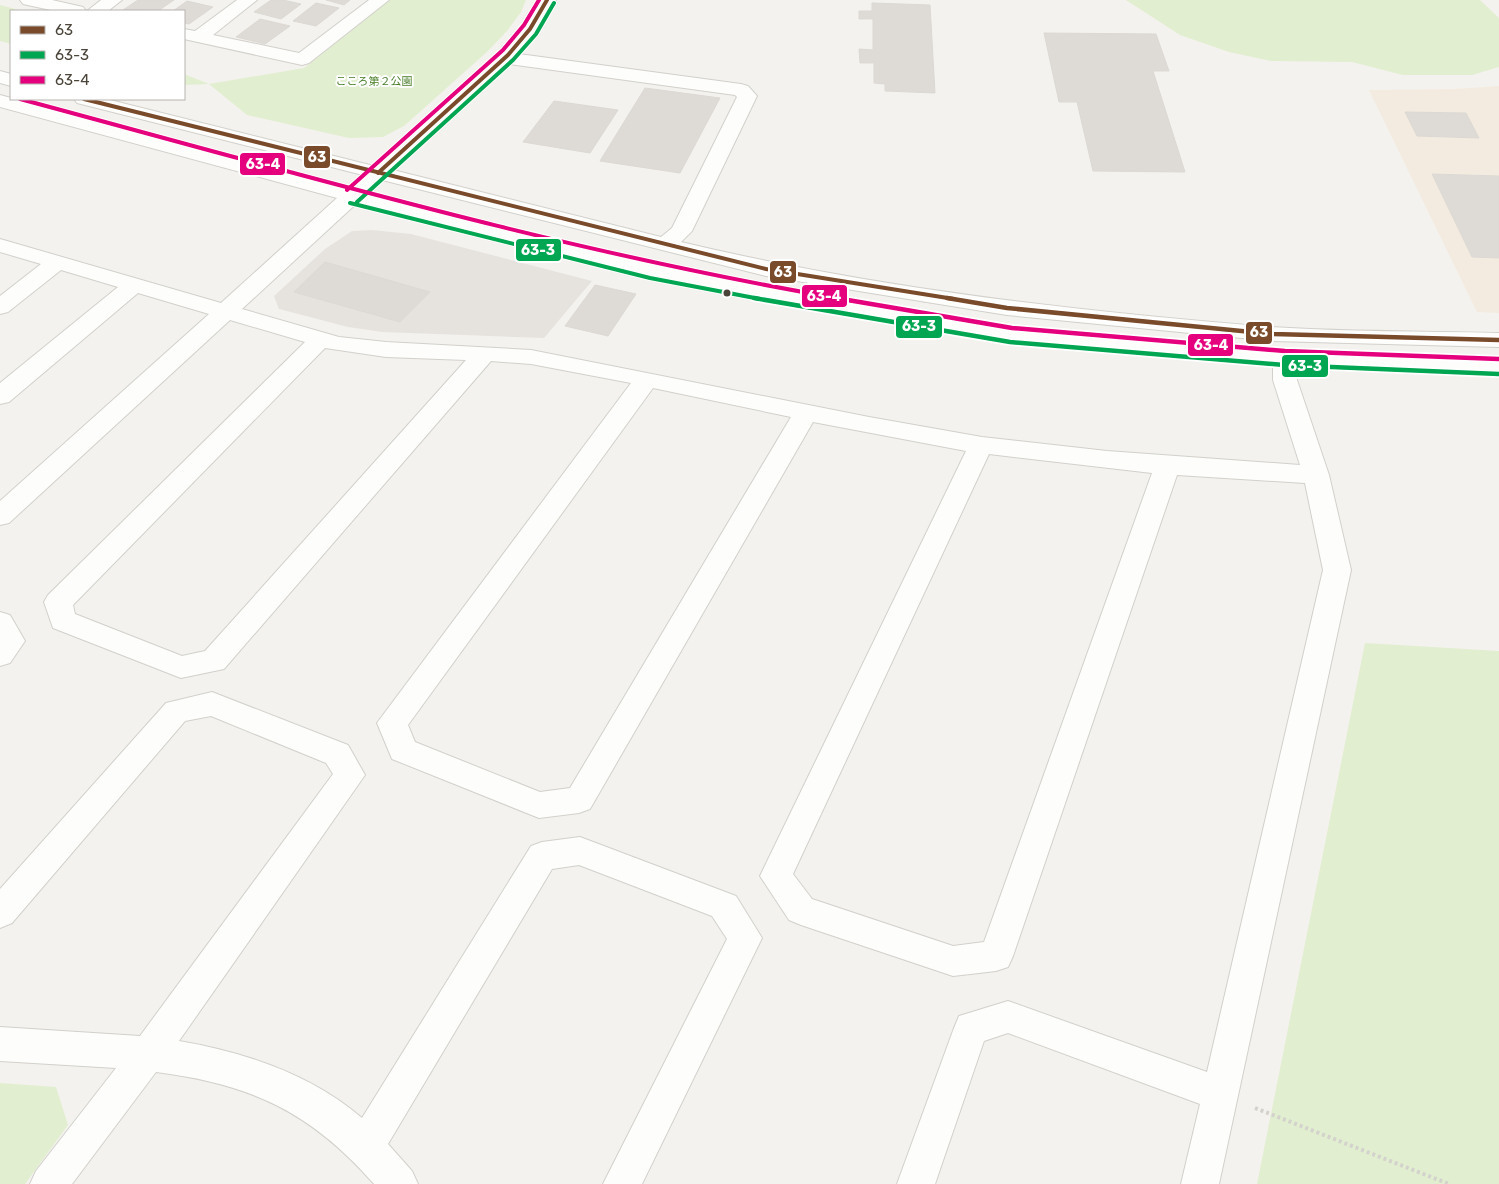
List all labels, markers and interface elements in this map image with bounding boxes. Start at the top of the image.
legend [10,10,185,100]
text: 63 [55,21,73,39]
text: 63-3 [55,46,89,64]
text: 63-4 [55,71,90,89]
park label: こころ第２公園 [336,75,413,88]
line badge: 63 [303,145,331,169]
text: 63 [308,149,326,166]
line badge: 63-4 [239,152,286,176]
text: 63-4 [246,156,281,173]
line badge: 63-3 [515,238,562,262]
text: 63-3 [521,242,555,259]
line badge: 63 [769,260,797,284]
text: 63 [774,264,792,281]
line badge: 63-4 [801,284,848,308]
unlabelled marker [722,288,732,298]
text: 63-4 [807,288,842,305]
line badge: 63-3 [895,315,943,339]
text: 63-3 [902,318,936,335]
line badge: 63 [1245,321,1273,345]
text: 63 [1250,324,1268,341]
line badge: 63-4 [1187,333,1234,357]
text: 63-4 [1194,337,1229,354]
line badge: 63-3 [1281,354,1329,378]
text: 63-3 [1288,358,1322,375]

